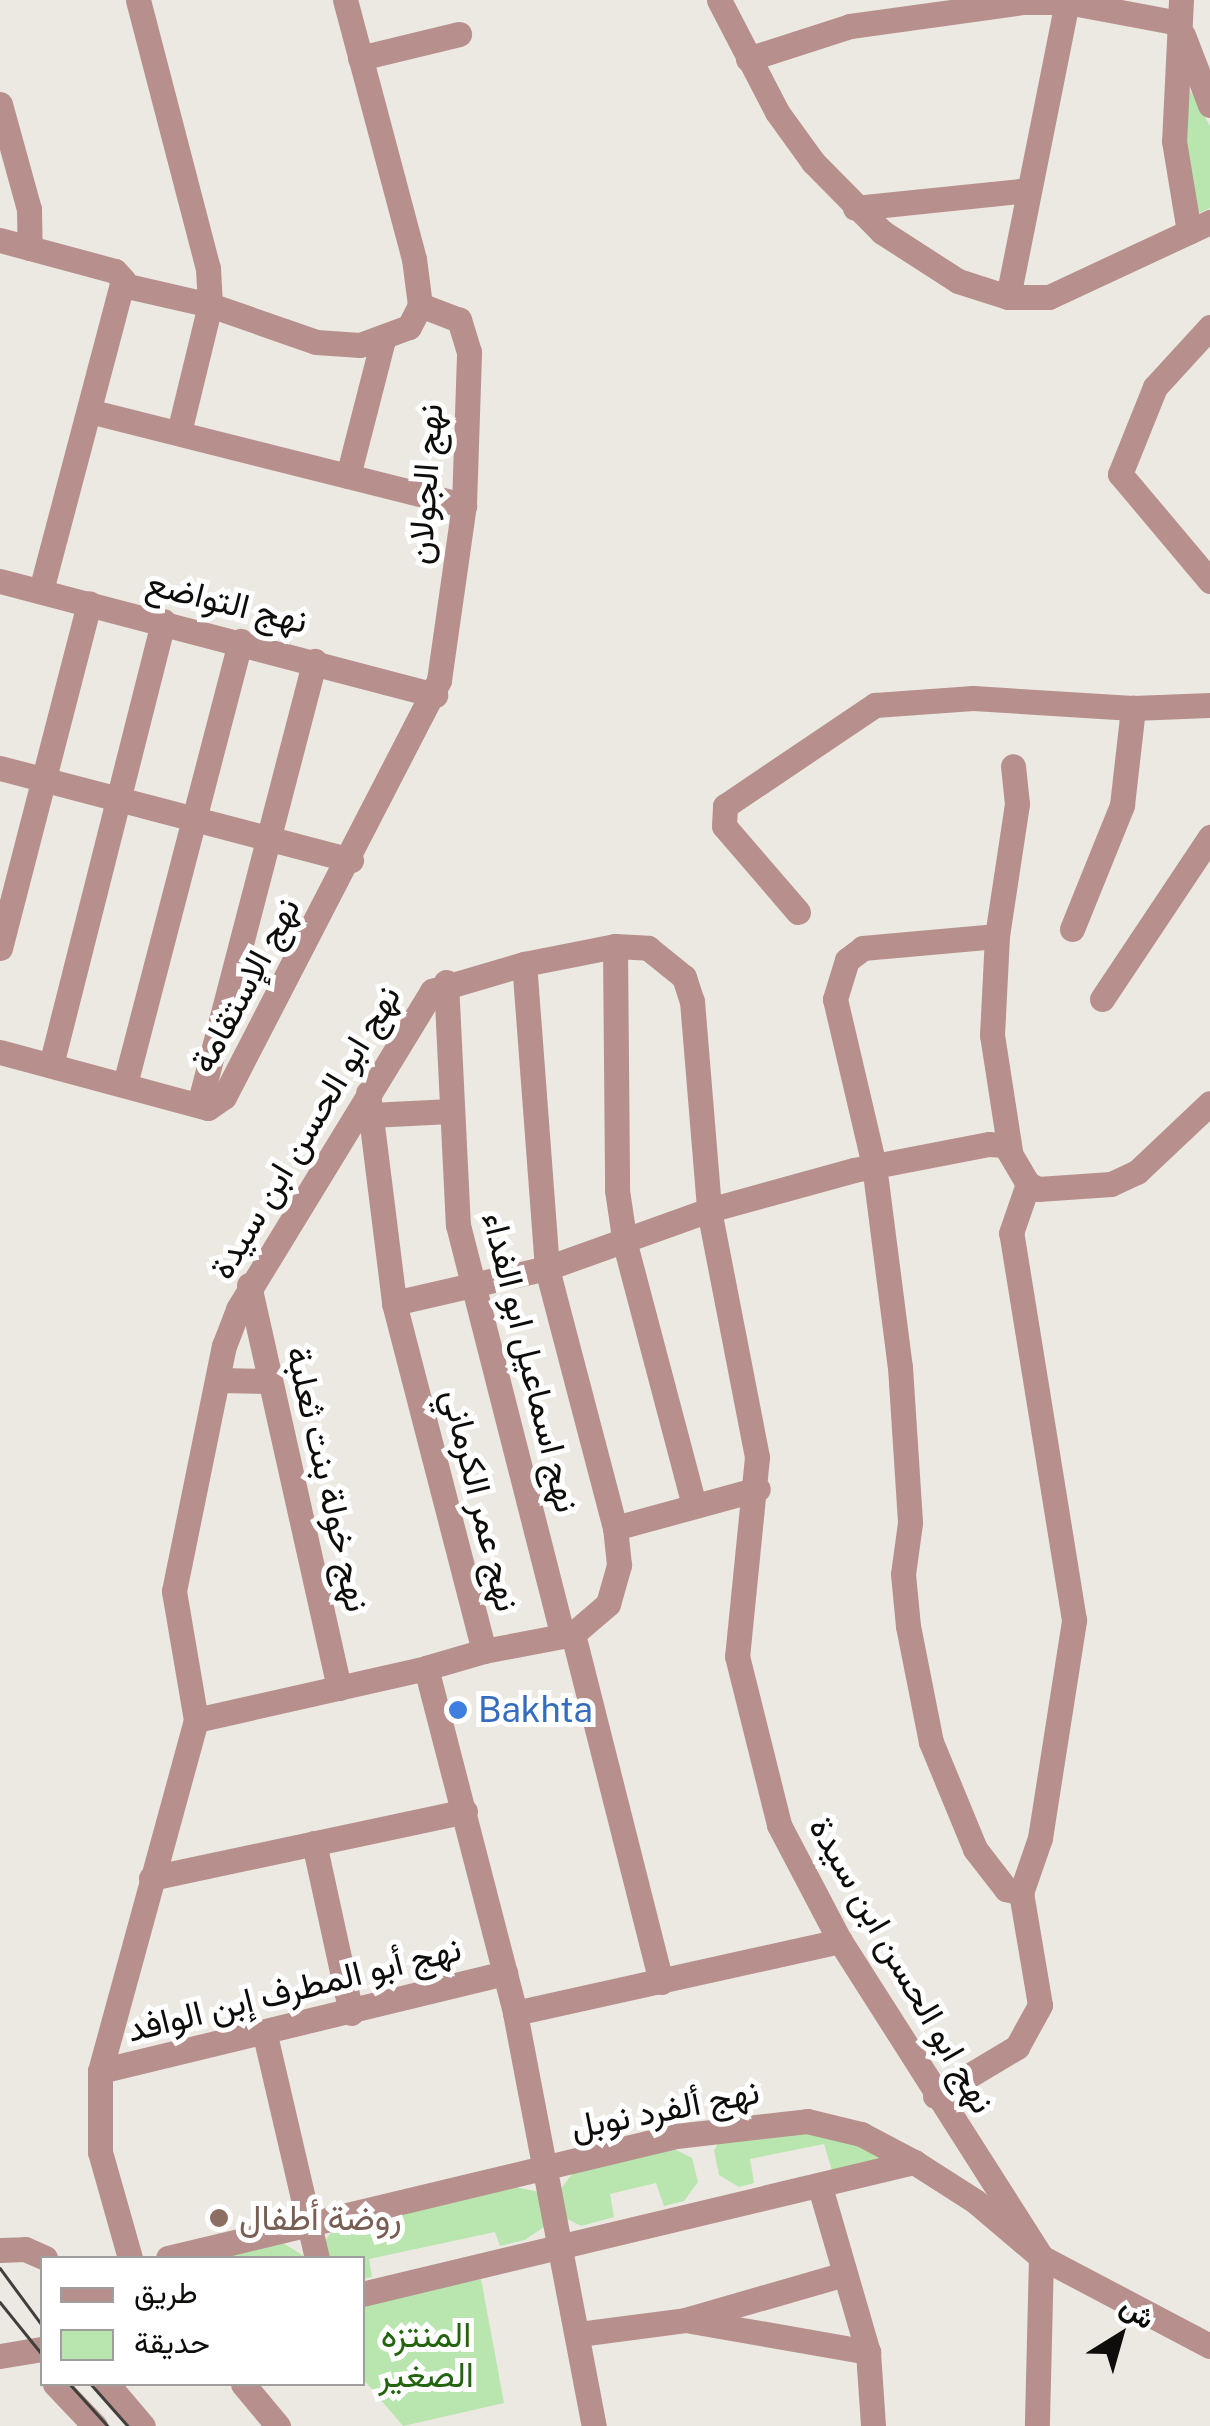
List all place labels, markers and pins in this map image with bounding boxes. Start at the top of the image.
place label: Bakhta [478,1689,593,1731]
marker: Bakhta [447,1699,469,1721]
place label: روضة أطفال [239,2197,402,2239]
marker: روضة أطفال [208,2207,230,2229]

